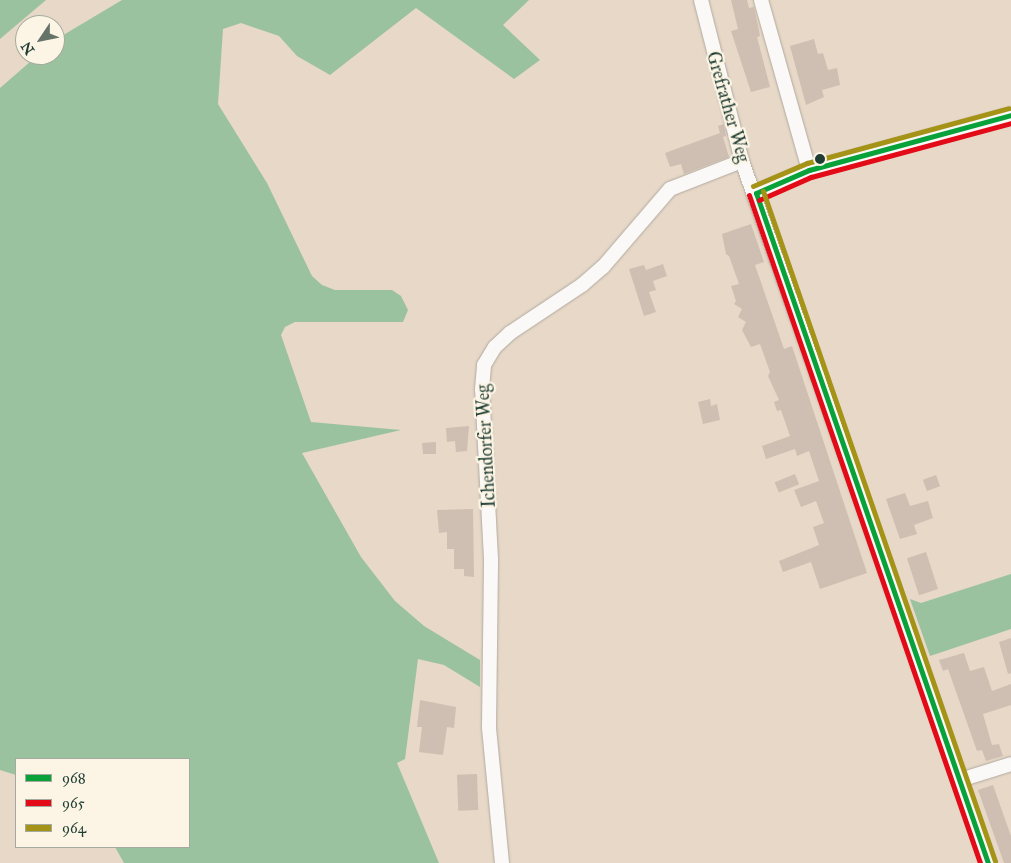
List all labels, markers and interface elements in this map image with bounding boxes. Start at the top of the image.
north arrow [15,15,65,65]
text: N [18,38,38,58]
street label: Grefrather Weg [702,49,754,165]
unlabelled marker [815,154,825,164]
street label: Ichendorfer Weg [472,384,500,508]
legend [15,758,190,848]
text: 968 [62,769,86,787]
text: 965 [62,794,85,812]
text: 964 [62,819,86,837]

